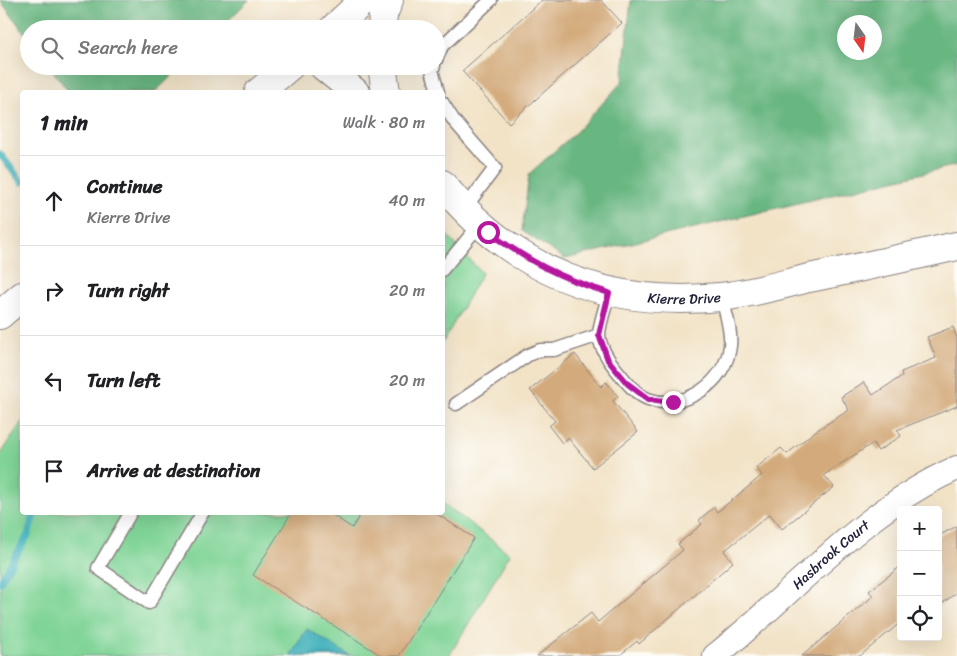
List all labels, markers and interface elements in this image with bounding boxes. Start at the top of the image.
north arrow [837,15,882,60]
search box [20,20,445,75]
text: Search here [78,31,178,64]
icon: search [38,34,66,62]
text: 1 min [40,104,88,142]
text: Walk · 80 m [343,108,425,137]
text: Continue [87,170,163,203]
text: 40 m [388,186,425,215]
icon: ahead [40,187,68,215]
text: Kierre Drive [87,203,171,232]
route start [477,221,500,244]
text: Turn right [87,274,169,307]
text: 20 m [389,276,425,305]
icon: right [40,277,68,305]
street label: Kierre Drive [647,284,722,311]
text: Turn left [87,364,160,397]
text: 20 m [389,366,425,395]
icon: left [40,367,68,395]
route end [662,391,685,414]
text: Arrive at destination [87,454,260,487]
icon: arrive [40,457,68,485]
map controls [897,506,942,641]
button: + [897,506,942,551]
street label: Hasbrook Court [786,512,876,595]
button: − [897,551,942,596]
button: locate [897,596,942,641]

